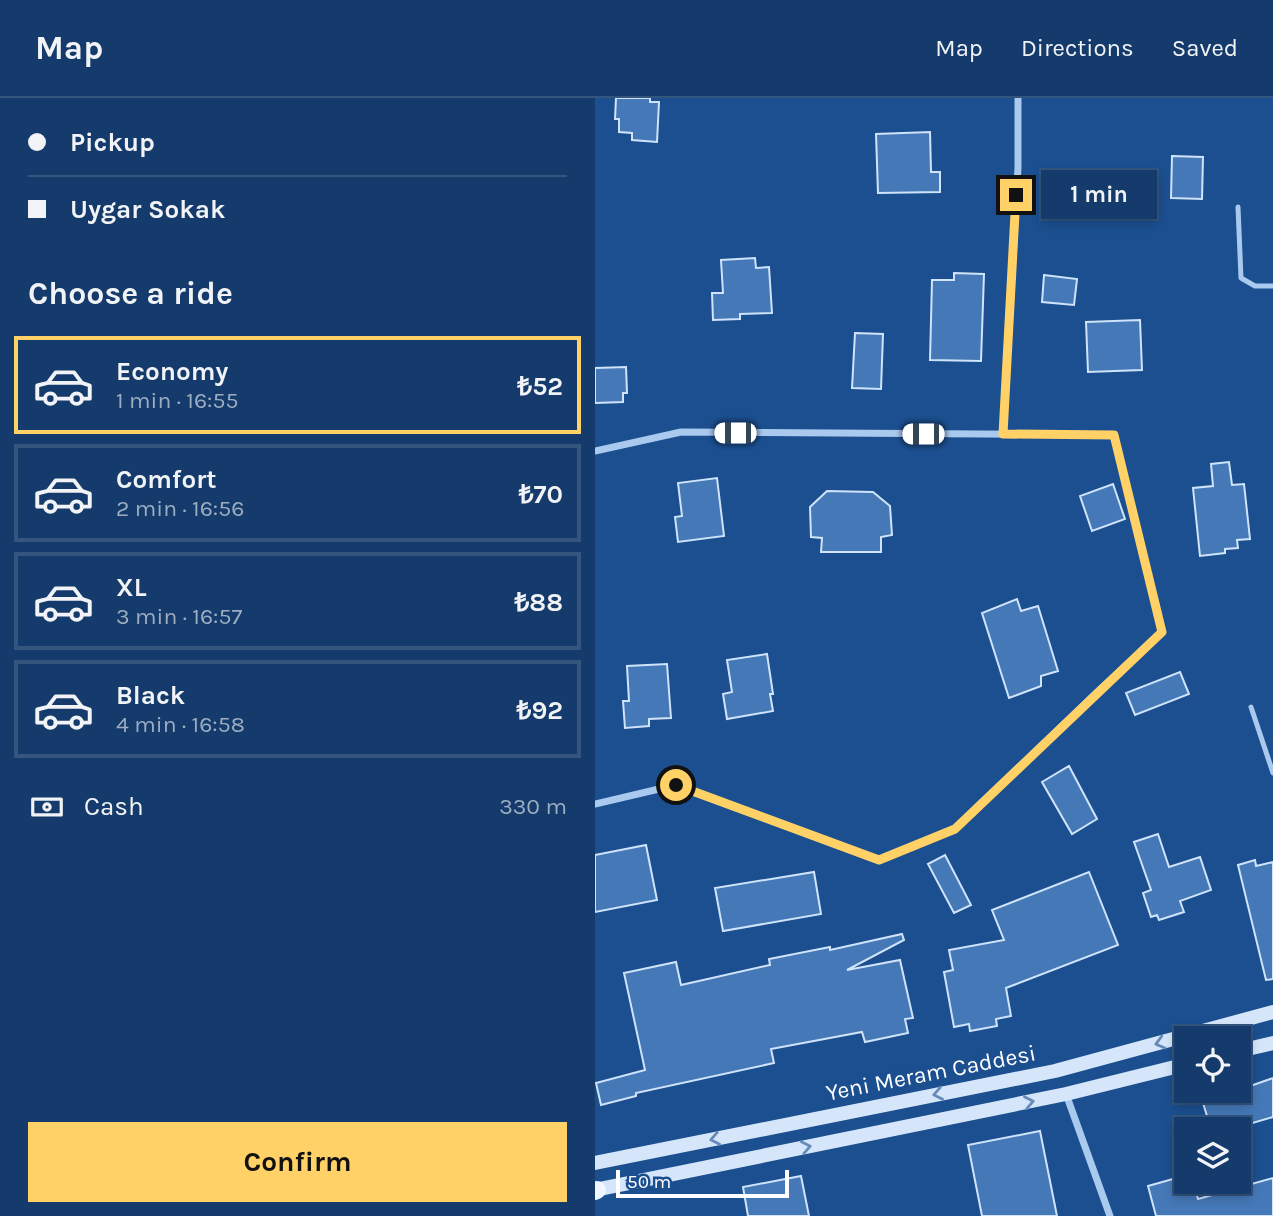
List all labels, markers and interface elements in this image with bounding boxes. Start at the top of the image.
text: Map [35,29,103,67]
text: Map [935,34,983,62]
text: Directions [1021,34,1134,62]
text: Saved [1172,34,1238,62]
text: Pickup [70,127,155,158]
callout: 1 min [1041,170,1156,220]
route end [1000,179,1032,211]
text: 1 min [1070,181,1128,208]
text: Uygar Sokak [70,194,225,225]
text: Choose a ride [28,275,233,312]
icon: car [32,354,95,417]
text: Economy [116,356,228,387]
text: ₺52 [517,371,563,402]
text: 1 min · 16:55 [116,387,238,414]
car [715,423,757,444]
car [903,424,945,445]
icon: car [32,462,95,525]
text: Comfort [116,464,217,495]
text: ₺70 [519,479,563,510]
text: 2 min · 16:56 [116,495,244,522]
icon: car [32,570,95,633]
text: XL [116,572,147,603]
text: ₺88 [515,587,563,618]
text: 3 min · 16:57 [116,603,242,630]
icon: car [32,678,95,741]
text: Black [116,680,185,711]
text: ₺92 [517,695,563,726]
text: 4 min · 16:58 [116,711,245,738]
route start [660,769,692,801]
icon: cash [28,788,66,826]
text: Cash [84,791,144,822]
text: 330 m [499,793,567,820]
map controls [1174,1026,1251,1194]
button: locate [1174,1026,1251,1103]
one-way arrow [1154,1035,1166,1049]
street label: Yeni Meram Caddesi [824,1039,1038,1107]
one-way arrow [932,1086,944,1101]
one-way arrow [1023,1095,1035,1110]
button: layers [1174,1117,1251,1194]
button: Confirm [28,1122,567,1202]
one-way arrow [709,1130,721,1145]
one-way arrow [800,1141,812,1156]
scale bar [616,1167,789,1199]
text: 50 m [627,1171,671,1193]

